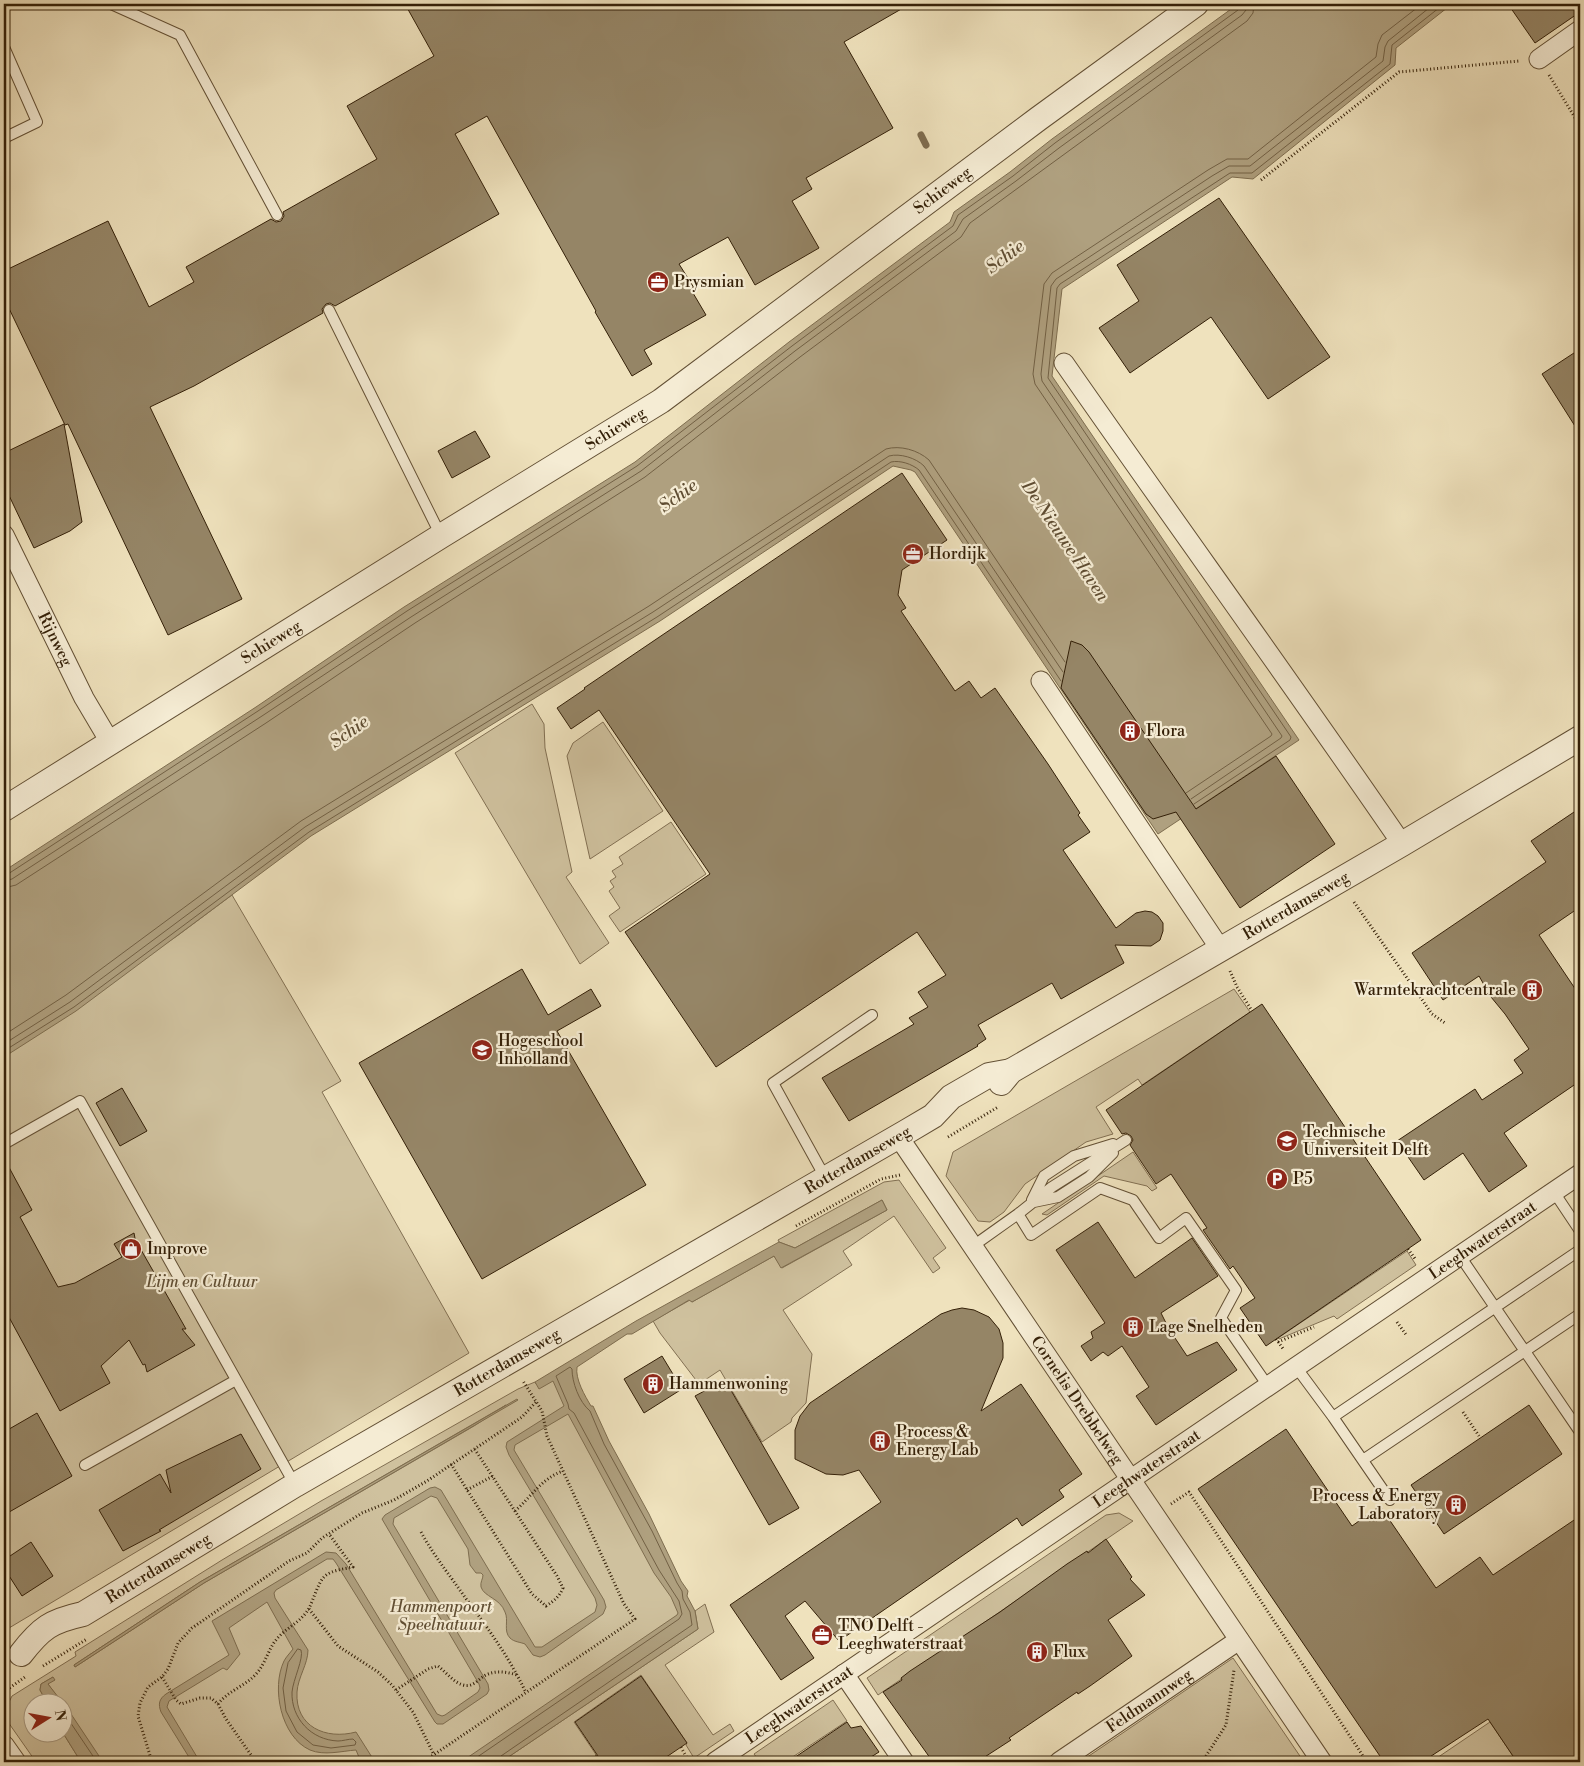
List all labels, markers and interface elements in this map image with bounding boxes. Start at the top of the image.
street label: Schieweg [910,162,976,219]
water label: Schie [981,235,1029,279]
office icon: Prysmian [646,270,670,294]
place label: Prysmian [674,272,745,292]
street label: Schieweg [582,402,650,455]
water label: Schie [654,474,702,518]
water label: De Nieuwe Haven [1015,475,1115,607]
office icon: Hordijk [901,542,925,566]
place label: Hordijk [929,544,987,564]
street label: Rijnweg [33,609,77,670]
street label: Schieweg [237,615,306,668]
water label: Schie [325,710,374,754]
building icon: Flora [1118,719,1142,743]
place label: Flora [1146,721,1186,741]
street label: Rotterdamseweg [1239,867,1353,944]
building icon: Warmtekrachtcentrale [1520,978,1544,1002]
place label: Warmtekrachtcentrale [1353,980,1516,1000]
place label: Hogeschool Inholland [498,1031,583,1069]
school or university icon: Hogeschool Inholland [470,1038,494,1062]
street label: Rotterdamseweg [801,1121,915,1199]
place label: Technische Universiteit Delft [1303,1122,1429,1160]
school or university icon: Technische Universiteit Delft [1275,1129,1299,1153]
parking icon: P5 [1265,1167,1289,1191]
place label: P5 [1293,1169,1313,1189]
street label: Leeghwaterstraat [1425,1196,1540,1284]
shop icon: Improve [119,1237,143,1261]
place label: Improve [147,1239,207,1259]
park label: Lijm en Cultuur [146,1272,259,1292]
building icon: Lage Snelheden [1121,1315,1145,1339]
place label: Lage Snelheden [1149,1317,1263,1337]
street label: Rotterdamseweg [450,1324,564,1401]
street label: Cornelis Drebbelweg [1026,1332,1128,1469]
building icon: Hammenwoning [641,1372,665,1396]
place label: Hammenwoning [669,1374,789,1394]
place label: Process & Energy Lab [896,1422,979,1460]
street label: Leeghwaterstraat [1089,1425,1205,1512]
building icon: Process & Energy Lab [868,1429,892,1453]
place label: Process & Energy Laboratory [1312,1486,1440,1524]
building icon: Process & Energy Laboratory [1444,1493,1468,1517]
street label: Rotterdamseweg [102,1528,215,1608]
park label: Hammenpoort Speelnatuur [389,1597,493,1635]
place label: TNO Delft - Leeghwaterstraat [838,1616,964,1654]
office icon: TNO Delft - Leeghwaterstraat [810,1623,834,1647]
building icon: Flux [1025,1640,1049,1664]
place label: Flux [1053,1642,1086,1662]
street label: Leeghwaterstraat [742,1661,857,1748]
street label: Feldmannweg [1102,1664,1197,1737]
north arrow [22,1694,72,1744]
text: N [50,1709,70,1723]

